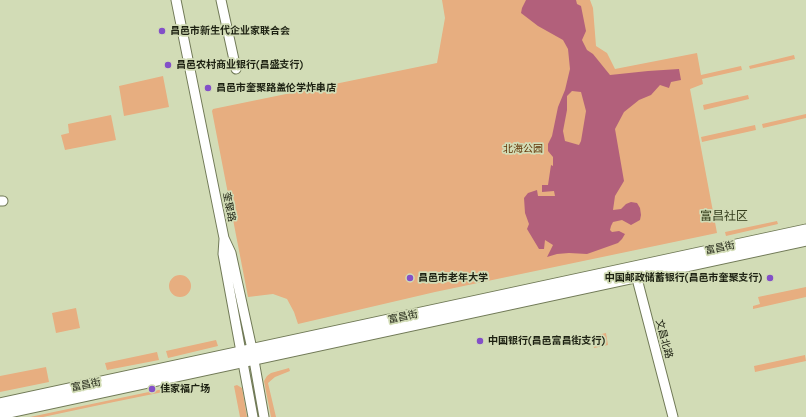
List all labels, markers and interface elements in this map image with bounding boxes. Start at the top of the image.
place label: 昌邑市新生代企业家联合会 [170,25,290,37]
marker: 昌邑市新生代企业家联合会 [157,26,167,36]
place label: 昌邑农村商业银行(昌盛支行) [176,59,303,71]
marker: 昌邑农村商业银行(昌盛支行) [163,60,173,70]
place label: 昌邑市奎聚路盖伦学炸串店 [216,82,336,94]
marker: 昌邑市奎聚路盖伦学炸串店 [203,83,213,93]
park label: 北海公园 [503,143,543,155]
street label: 奎聚路 [220,191,238,223]
district label: 富昌社区 [700,209,748,223]
street label: 富昌街 [704,239,736,257]
place label: 昌邑市老年大学 [418,272,488,284]
place label: 中国邮政储蓄银行(昌邑市奎聚支行) [605,272,762,284]
marker: 昌邑市老年大学 [405,273,415,283]
marker: 中国邮政储蓄银行(昌邑市奎聚支行) [765,273,775,283]
street label: 富昌街 [387,308,419,326]
street label: 文昌北路 [653,318,675,360]
place label: 中国银行(昌邑富昌街支行) [488,335,605,347]
marker: 中国银行(昌邑富昌街支行) [475,336,485,346]
street label: 富昌街 [70,376,102,394]
place label: 佳家福广场 [160,383,210,395]
marker: 佳家福广场 [147,384,157,394]

